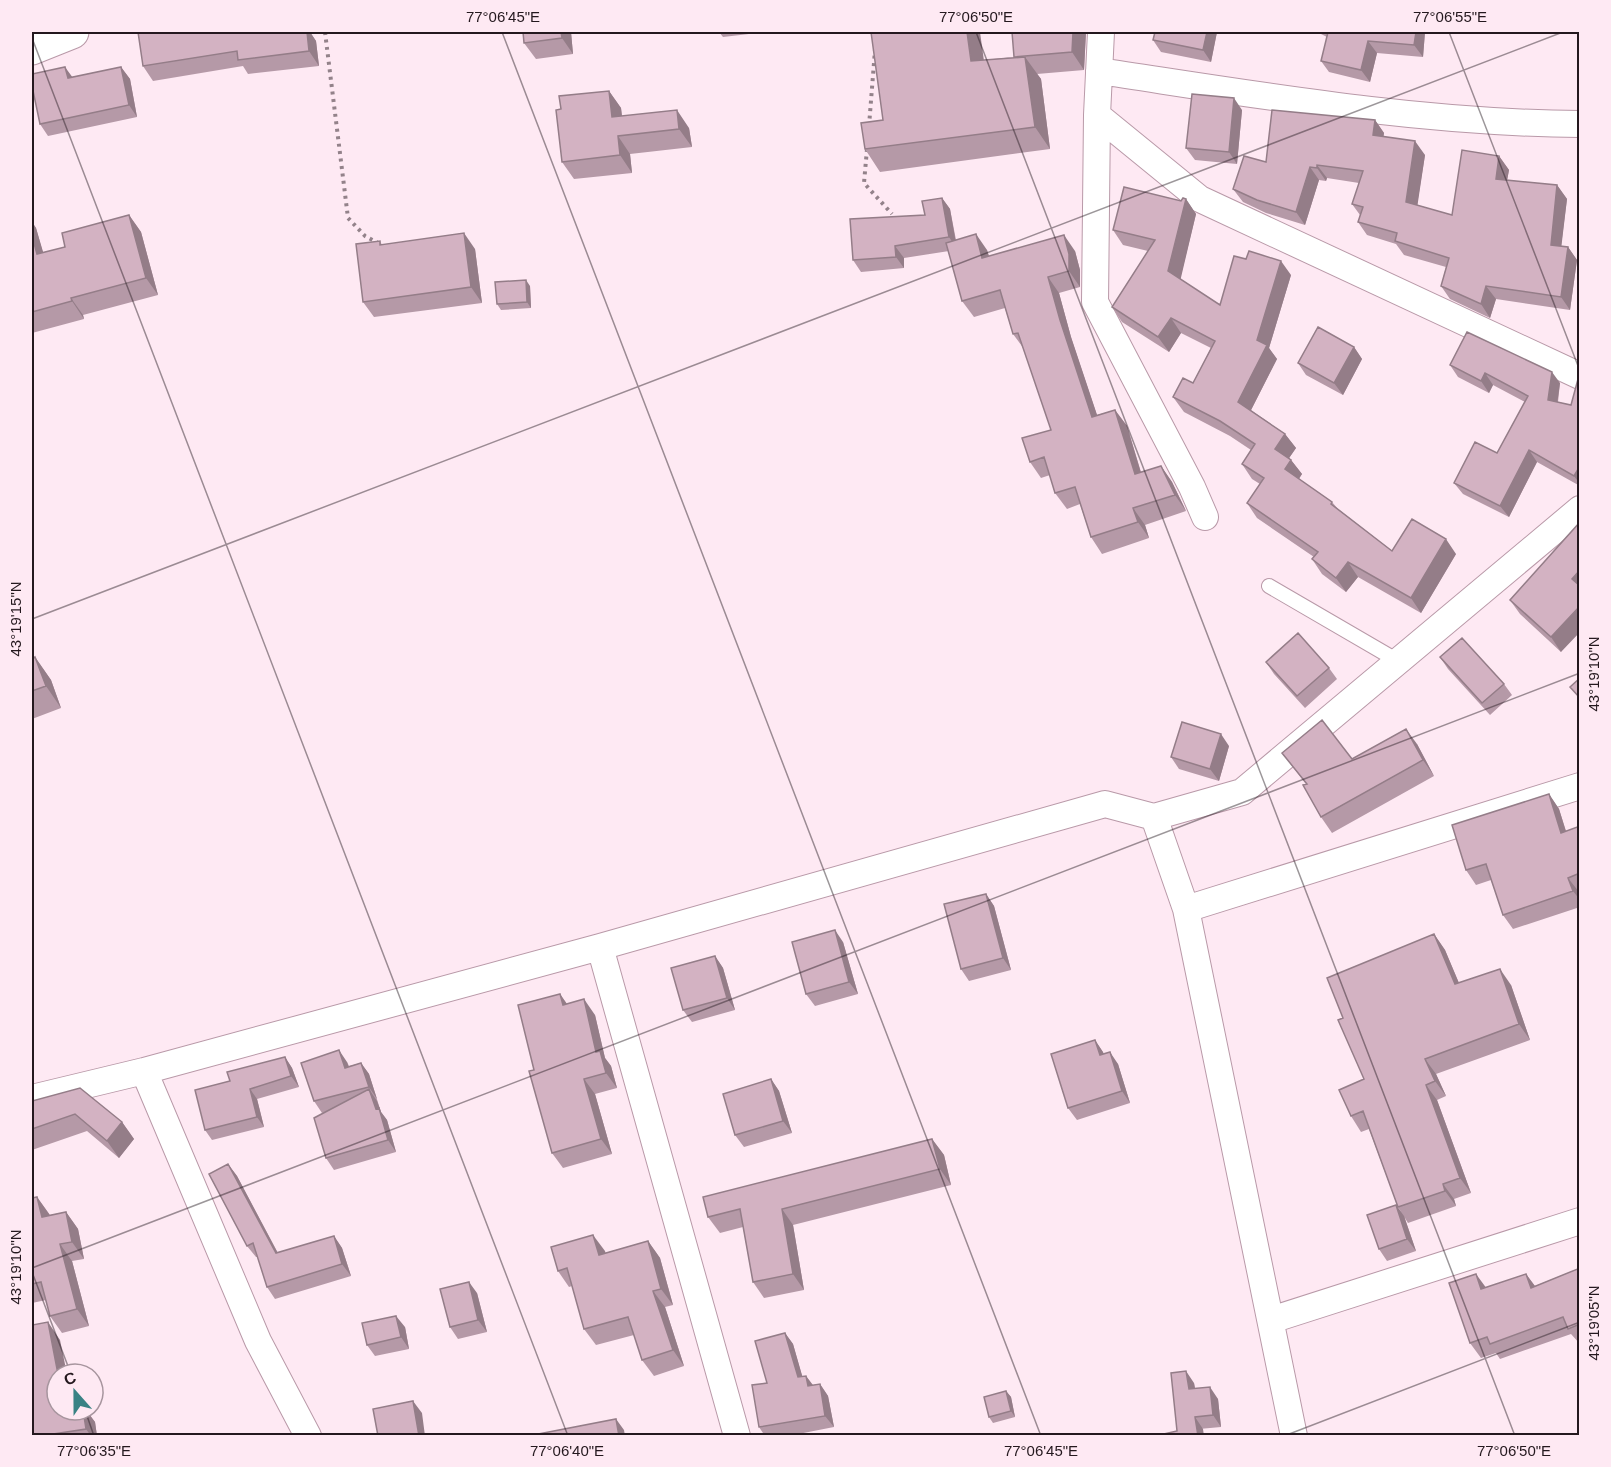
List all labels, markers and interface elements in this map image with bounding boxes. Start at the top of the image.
text: 77°06'45"E [466,8,540,25]
text: 77°06'50"E [939,8,1013,25]
text: 77°06'55"E [1413,8,1487,25]
text: 43°19'15"N [7,581,24,657]
text: 43°19'10"N [1585,636,1602,712]
text: 43°19'10"N [7,1229,24,1305]
text: 43°19'05"N [1585,1285,1602,1361]
north arrow [45,1362,105,1422]
text: С [61,1368,79,1388]
text: 77°06'35"E [57,1442,131,1459]
text: 77°06'40"E [530,1442,604,1459]
text: 77°06'45"E [1004,1442,1078,1459]
text: 77°06'50"E [1477,1442,1551,1459]

